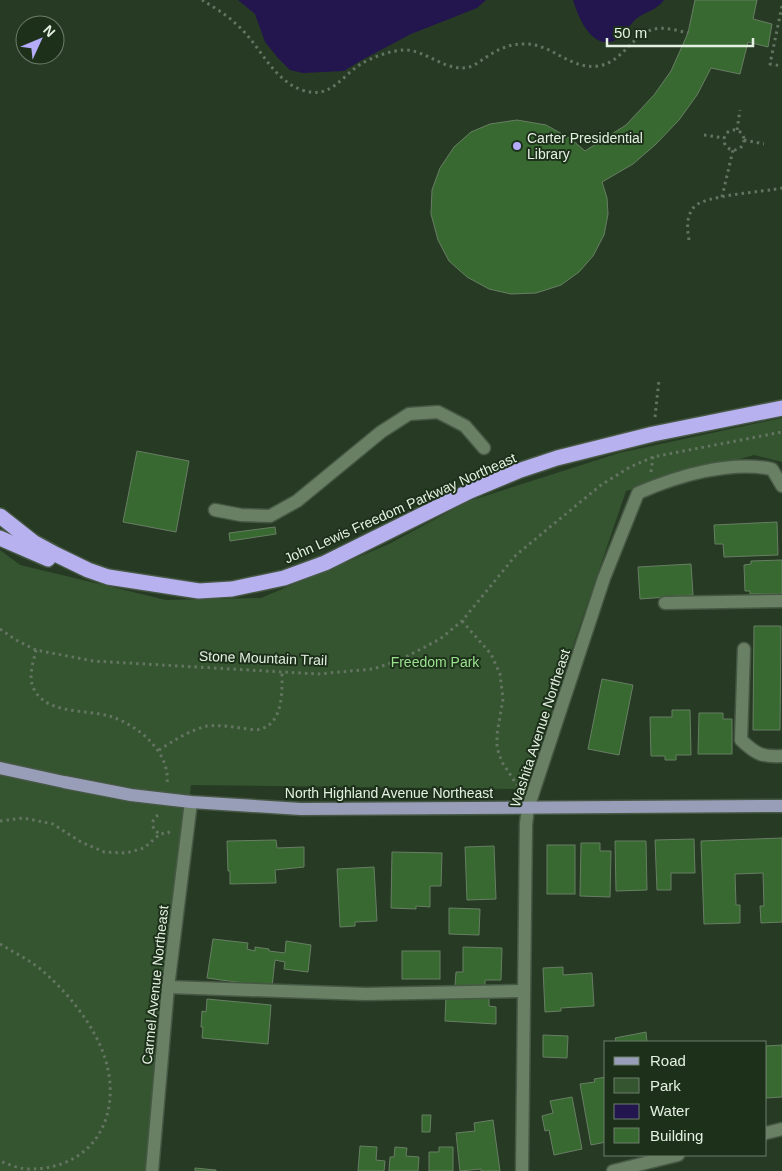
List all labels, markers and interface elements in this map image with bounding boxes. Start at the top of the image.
north arrow [15,15,65,65]
scale bar [607,15,753,47]
text: N [40,22,59,40]
text: 50 m [614,24,647,41]
place label: Carter Presidential Library [527,130,643,162]
marker: Carter Presidential Library [511,140,523,152]
street label: John Lewis Freedom Parkway Northeast [282,449,519,567]
street label: Washita Avenue Northeast [507,647,573,809]
street label: Stone Mountain Trail [199,648,327,668]
park label: Freedom Park [391,654,480,670]
street label: North Highland Avenue Northeast [285,785,493,801]
street label: Carmel Avenue Northeast [139,904,171,1065]
legend [604,1041,767,1156]
text: Road [650,1052,686,1069]
text: Park [650,1077,681,1094]
text: Water [650,1102,689,1119]
text: Building [650,1127,703,1144]

